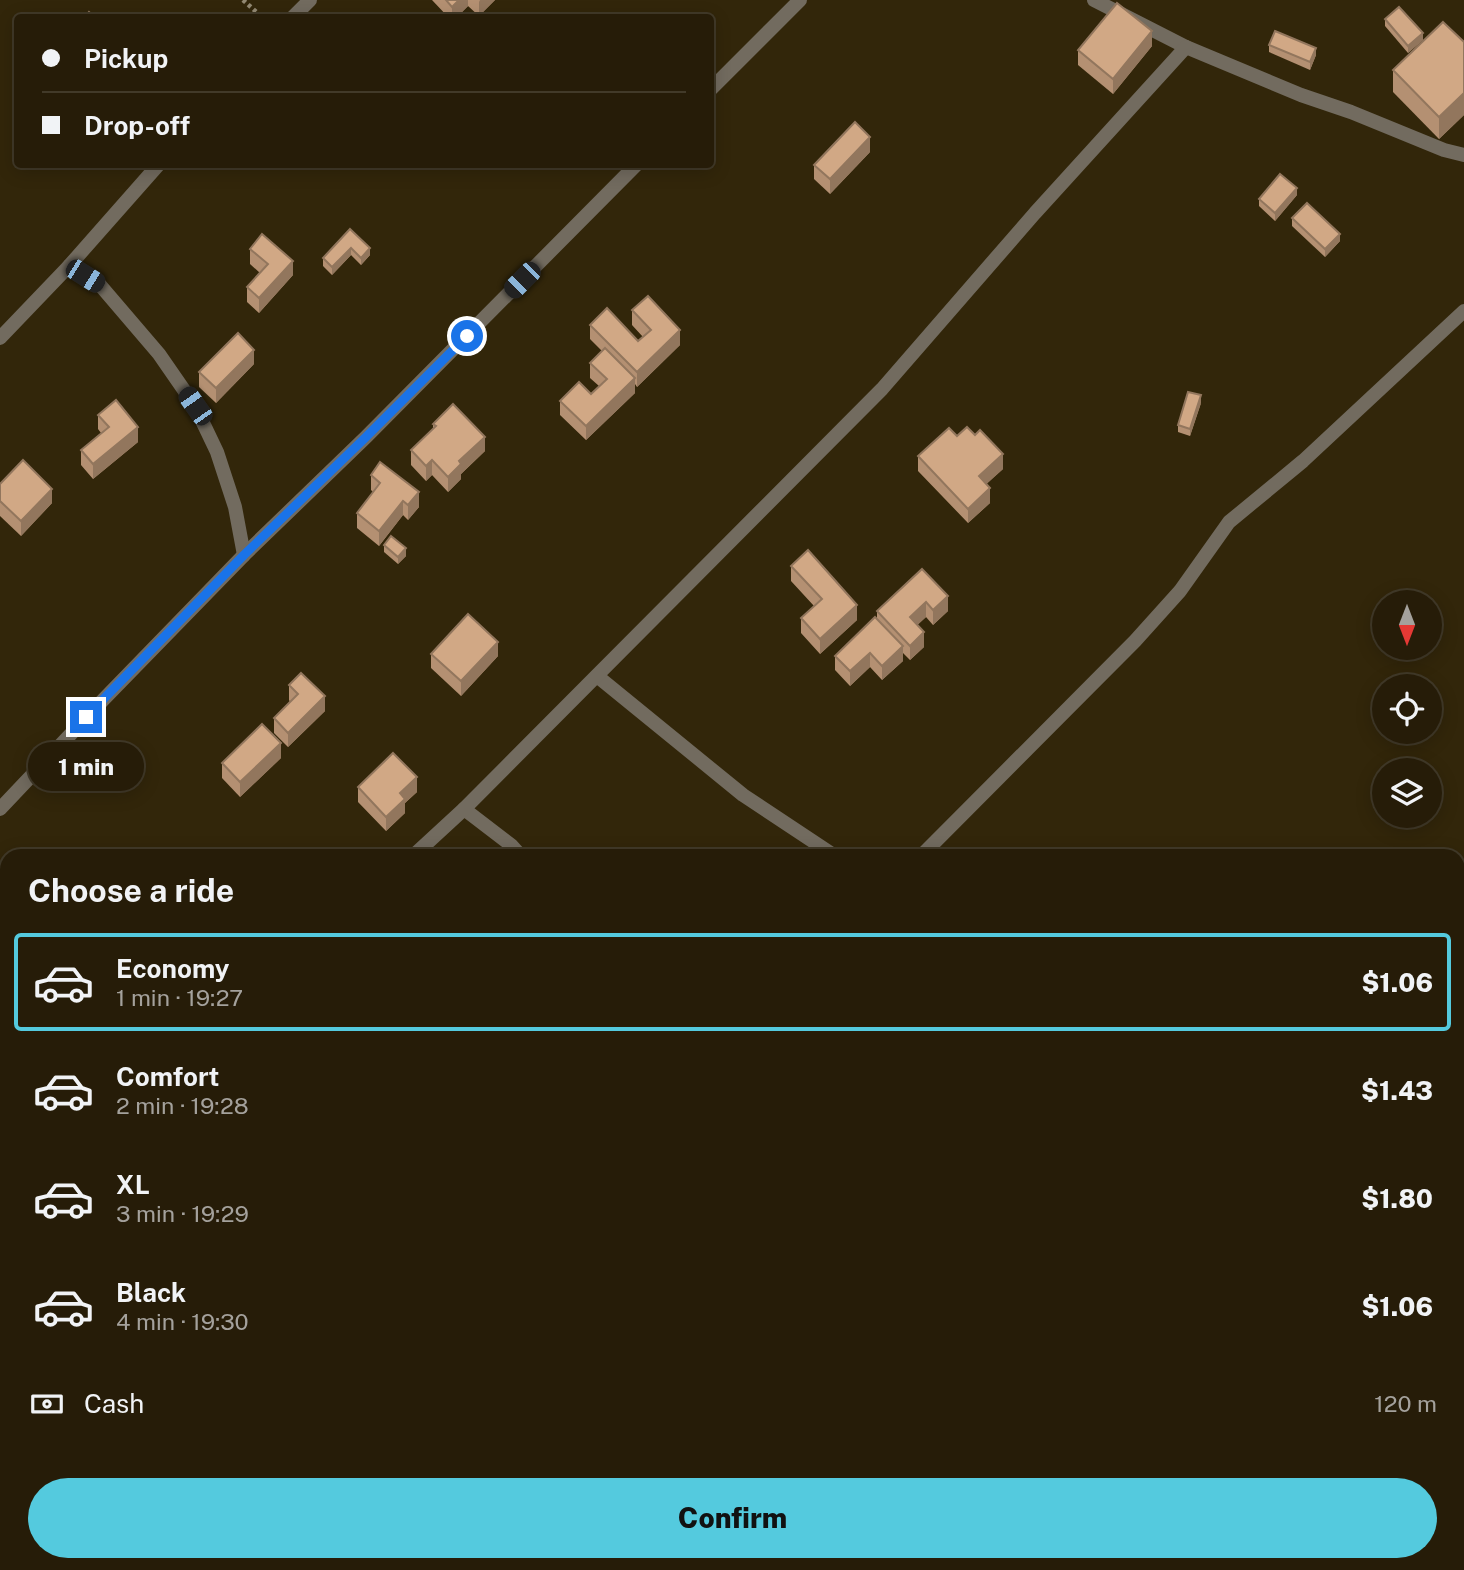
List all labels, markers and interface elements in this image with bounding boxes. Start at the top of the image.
text: Pickup [84,43,168,74]
text: Drop-off [84,110,190,141]
car [62,256,109,296]
car [500,258,545,302]
route start [451,320,483,352]
car [175,383,216,429]
north arrow [1372,590,1442,660]
map controls [1372,590,1442,828]
button: locate [1372,674,1442,744]
route end [70,701,102,733]
callout: 1 min [28,742,144,790]
text: 1 min [58,753,114,780]
button: layers [1372,758,1442,828]
text: Choose a ride [28,872,234,909]
icon: car [32,951,95,1014]
text: Economy [116,953,229,984]
text: $1.06 [1361,967,1433,998]
text: 1 min · 19:27 [116,984,243,1011]
icon: car [32,1059,95,1122]
text: Comfort [116,1061,219,1092]
text: $1.43 [1361,1075,1433,1106]
text: 2 min · 19:28 [116,1092,249,1119]
icon: car [32,1167,95,1230]
text: XL [116,1169,150,1200]
text: $1.80 [1361,1183,1433,1214]
text: 3 min · 19:29 [116,1200,249,1227]
icon: car [32,1275,95,1338]
text: Black [116,1277,186,1308]
text: $1.06 [1361,1291,1433,1322]
text: 4 min · 19:30 [116,1308,249,1335]
icon: cash [28,1385,66,1423]
text: Cash [84,1388,144,1419]
text: 120 m [1374,1390,1437,1417]
button: Confirm [28,1478,1437,1558]

